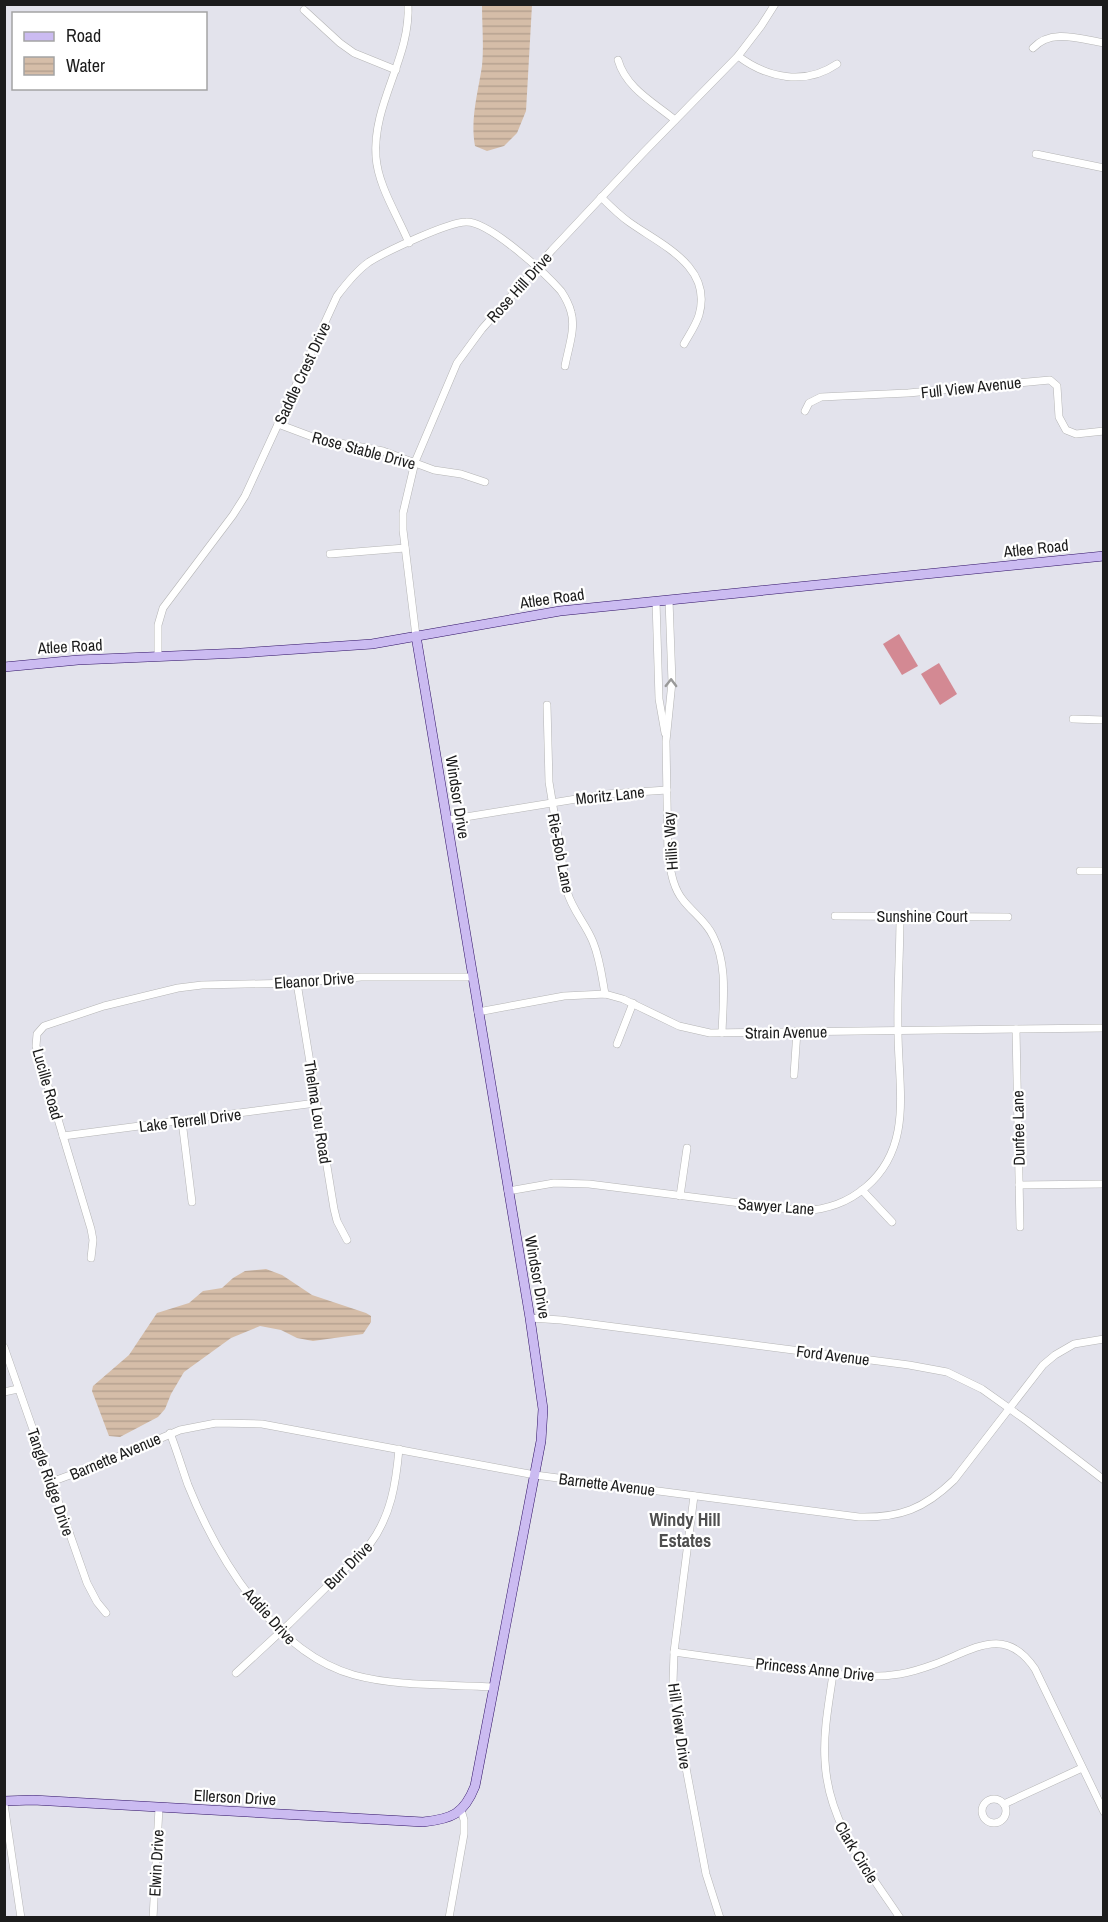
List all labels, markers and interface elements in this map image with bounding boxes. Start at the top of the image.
legend [12,12,207,90]
text: Road [66,23,101,48]
text: Water [66,53,105,78]
street label: Rose Hill Drive [481,247,557,327]
street label: Saddle Crest Drive [269,318,335,428]
street label: Full View Avenue [920,371,1022,403]
street label: Rose Stable Drive [310,426,418,474]
street label: Atlee Road [1002,534,1069,562]
street label: Atlee Road [517,583,586,614]
street label: Atlee Road [36,633,103,659]
one-way arrow [665,679,677,688]
street label: Windsor Drive [441,754,475,840]
street label: Moritz Lane [574,780,646,810]
street label: Rie-Bob Lane [542,811,580,895]
street label: Hillis Way [657,811,683,871]
street label: Sunshine Court [876,905,968,927]
street label: Eleanor Drive [273,966,355,994]
street label: Strain Avenue [745,1020,827,1044]
street label: Lucille Road [27,1046,69,1122]
street label: Thelma Lou Road [299,1059,337,1165]
street label: Dunfee Lane [1006,1090,1030,1166]
street label: Lake Terrell Drive [138,1103,242,1137]
street label: Sawyer Lane [737,1192,815,1220]
street label: Windsor Drive [520,1234,556,1320]
street label: Ford Avenue [795,1340,871,1370]
street label: Tangle Ridge Drive [22,1425,80,1539]
street label: Barnette Avenue [66,1427,164,1485]
street label: Barnette Avenue [558,1467,656,1501]
district label: Windy Hill Estates [649,1507,721,1553]
street label: Burr Drive [319,1536,377,1594]
street label: Addie Drive [238,1582,301,1649]
street label: Princess Anne Drive [754,1652,876,1686]
street label: Hill View Drive [663,1682,697,1770]
street label: Ellerson Drive [193,1784,277,1810]
street label: Clark Circle [830,1817,884,1887]
street label: Elwin Drive [143,1829,169,1897]

